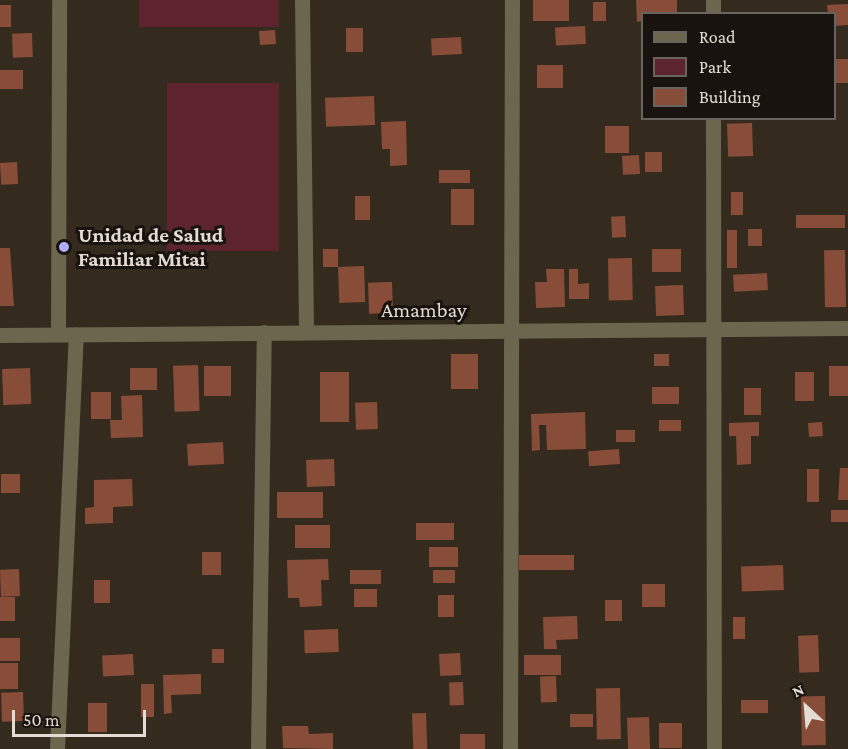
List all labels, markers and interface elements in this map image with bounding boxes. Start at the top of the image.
legend [641,12,836,120]
text: Road [699,27,736,47]
text: Park [699,57,731,77]
text: Building [699,87,760,107]
place label: Unidad de Salud Familiar Mitai [78,222,223,272]
marker: Unidad de Salud Familiar Mitai [55,238,73,256]
street label: Amambay [381,297,467,323]
north arrow [776,677,836,737]
text: N [789,680,807,700]
scale bar [15,698,148,736]
text: 50 m [23,710,60,730]

